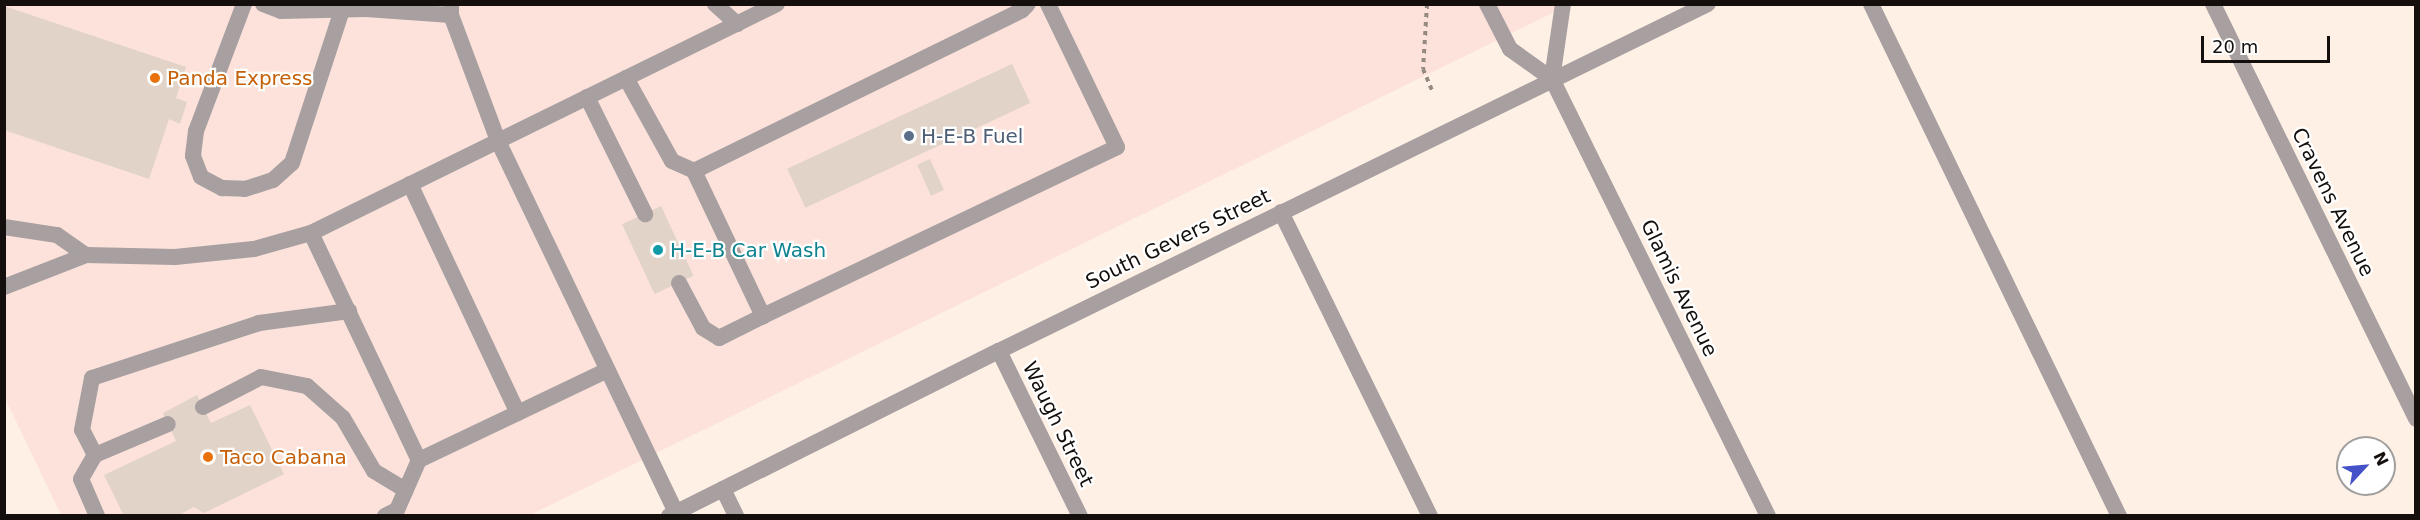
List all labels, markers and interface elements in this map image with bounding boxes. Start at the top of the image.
scale bar [2204,24,2333,62]
text: 20 m [2212,36,2258,57]
place label: Panda Express [167,66,312,90]
marker: Panda Express [148,71,162,85]
place label: H-E-B Fuel [921,124,1023,148]
street label: Cravens Avenue [2287,124,2379,280]
marker: H-E-B Fuel [902,129,916,143]
street label: South Gevers Street [1082,184,1274,294]
street label: Glamis Avenue [1635,216,1723,360]
place label: H-E-B Car Wash [670,238,826,262]
marker: H-E-B Car Wash [651,243,665,257]
street label: Waugh Street [1017,358,1099,490]
north arrow [2336,436,2396,496]
place label: Taco Cabana [220,445,347,469]
text: N [2369,449,2392,469]
marker: Taco Cabana [201,450,215,464]

